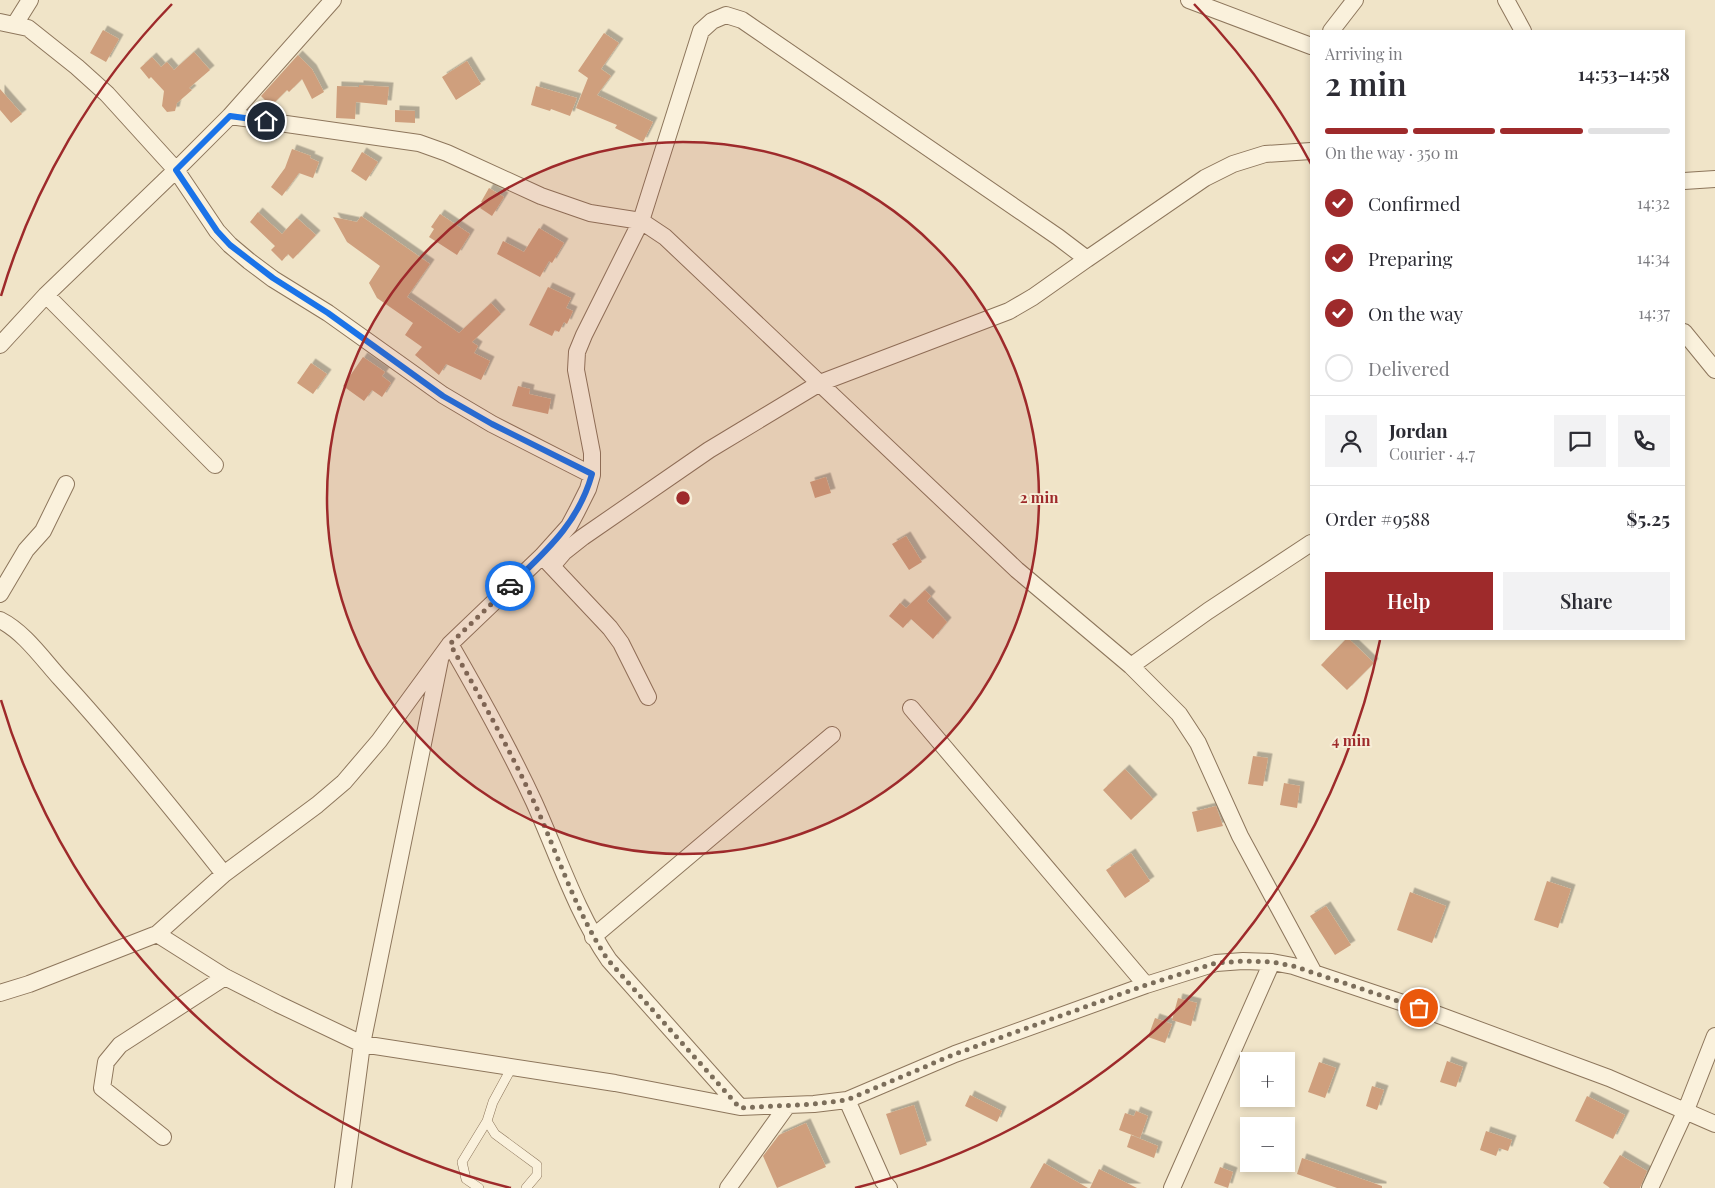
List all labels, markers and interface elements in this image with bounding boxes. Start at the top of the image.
text: Arriving in [1325,43,1403,64]
text: 14:53–14:58 [1578,60,1670,86]
text: 2 min [1325,61,1407,104]
pin [245,100,287,142]
icon: home [252,107,280,135]
text: On the way · 350 m [1325,142,1459,163]
icon: check [1325,189,1353,217]
text: Confirmed [1368,190,1461,216]
text: 14:32 [1637,192,1670,213]
icon: check [1325,244,1353,272]
text: Preparing [1368,245,1453,271]
text: 14:34 [1637,247,1670,268]
icon: check [1325,299,1353,327]
text: On the way [1368,300,1463,326]
text: 14:37 [1638,302,1670,323]
text: Delivered [1368,355,1450,381]
button: person [1325,415,1377,467]
button: chat [1554,415,1606,467]
button: phone [1618,415,1670,467]
text: Jordan [1389,417,1448,443]
text: Courier · 4.7 [1389,443,1475,464]
text: 2 min [1020,487,1059,507]
centre of rings [674,489,692,507]
text: Order #9588 [1325,505,1430,531]
text: $5.25 [1627,505,1670,531]
courier [485,561,535,611]
icon: car [496,572,524,600]
button: Help [1325,572,1493,630]
button: Share [1503,572,1670,630]
text: 4 min [1332,730,1371,750]
pin [1398,987,1440,1029]
icon: bag [1405,994,1433,1022]
map controls [1240,1052,1295,1172]
button: + [1240,1052,1295,1107]
button: − [1240,1117,1295,1172]

